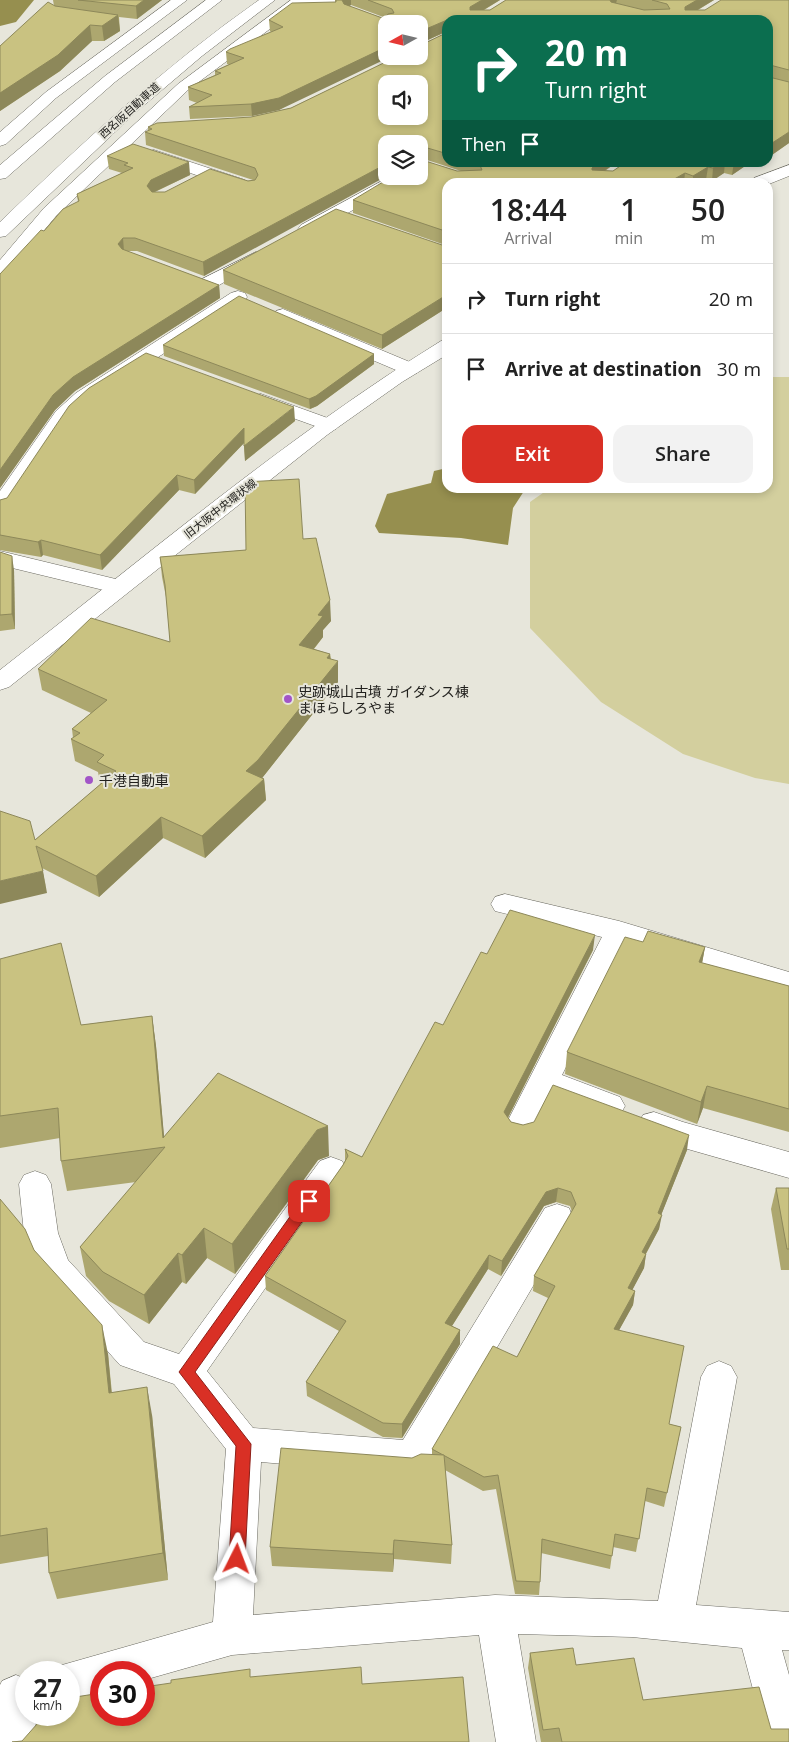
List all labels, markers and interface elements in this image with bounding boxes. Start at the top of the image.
north arrow [378,15,428,65]
map controls [378,15,428,185]
text: 20 m [545,29,628,76]
icon: right [462,35,527,100]
text: Turn right [545,74,647,104]
button: sound [378,75,428,125]
street label: 西名阪自動車道 [95,79,163,141]
icon: arrive [516,130,544,158]
text: Then [462,131,506,157]
button: layers [378,135,428,185]
text: 18:44 [490,189,567,230]
text: 1 [620,189,637,230]
text: 50 [691,189,725,230]
text: Arrival [504,227,552,249]
text: min [614,227,643,249]
text: m [701,227,715,249]
icon: right [462,285,490,313]
text: Turn right [505,286,600,312]
text: 20 m [709,286,753,312]
icon: arrive [462,355,490,383]
text: Arrive at destination [505,356,702,382]
text: 30 m [717,356,761,382]
button: Exit [462,425,603,483]
button: Share [613,425,753,483]
street label: 旧大阪中央環状線 [181,475,259,541]
place label: 史跡城山古墳 ガイダンス棟 まほらしろやま [298,682,469,717]
marker: 史跡城山古墳 ガイダンス棟 まほらしろやま [282,693,294,705]
place label: 千港自動車 [99,771,169,790]
marker: 千港自動車 [83,774,95,786]
pin [288,1180,330,1222]
icon: arrive [295,1187,323,1215]
position arrow [210,1532,262,1584]
speed limit sign: 30 [90,1661,155,1726]
text: 27 [33,1670,62,1704]
text: km/h [33,1697,62,1714]

